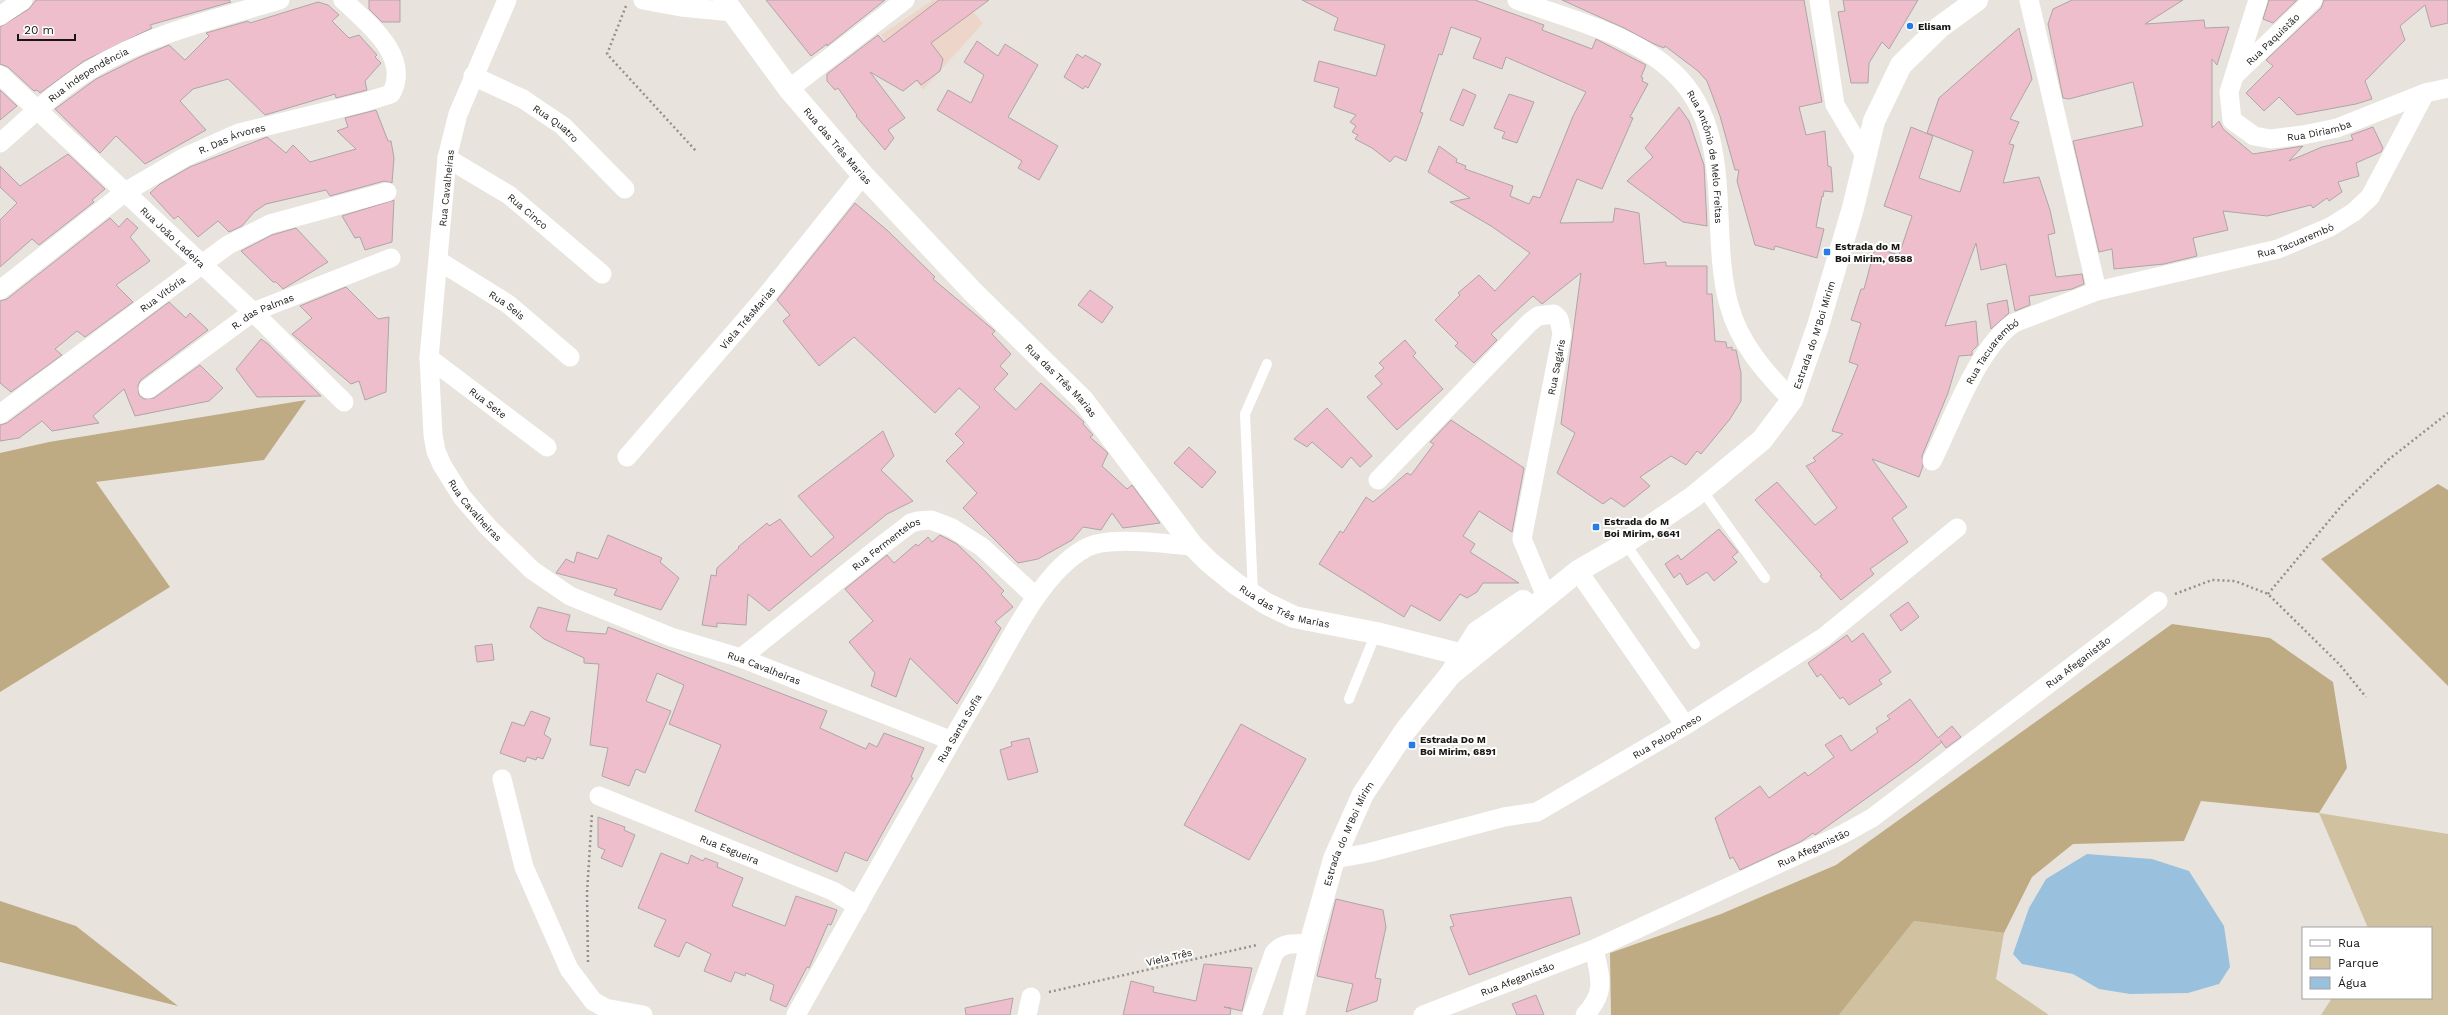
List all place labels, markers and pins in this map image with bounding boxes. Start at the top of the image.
marker: Elisam [1905,21,1915,31]
place label: Elisam [1918,21,1951,32]
place label: Estrada do M Boi Mirim, 6588 [1835,241,1913,264]
marker: Estrada do M Boi Mirim, 6588 [1822,247,1832,257]
place label: Estrada do M Boi Mirim, 6641 [1604,516,1680,539]
marker: Estrada do M Boi Mirim, 6641 [1591,522,1601,532]
place label: Estrada Do M Boi Mirim, 6891 [1420,734,1496,757]
marker: Estrada Do M Boi Mirim, 6891 [1407,740,1417,750]

